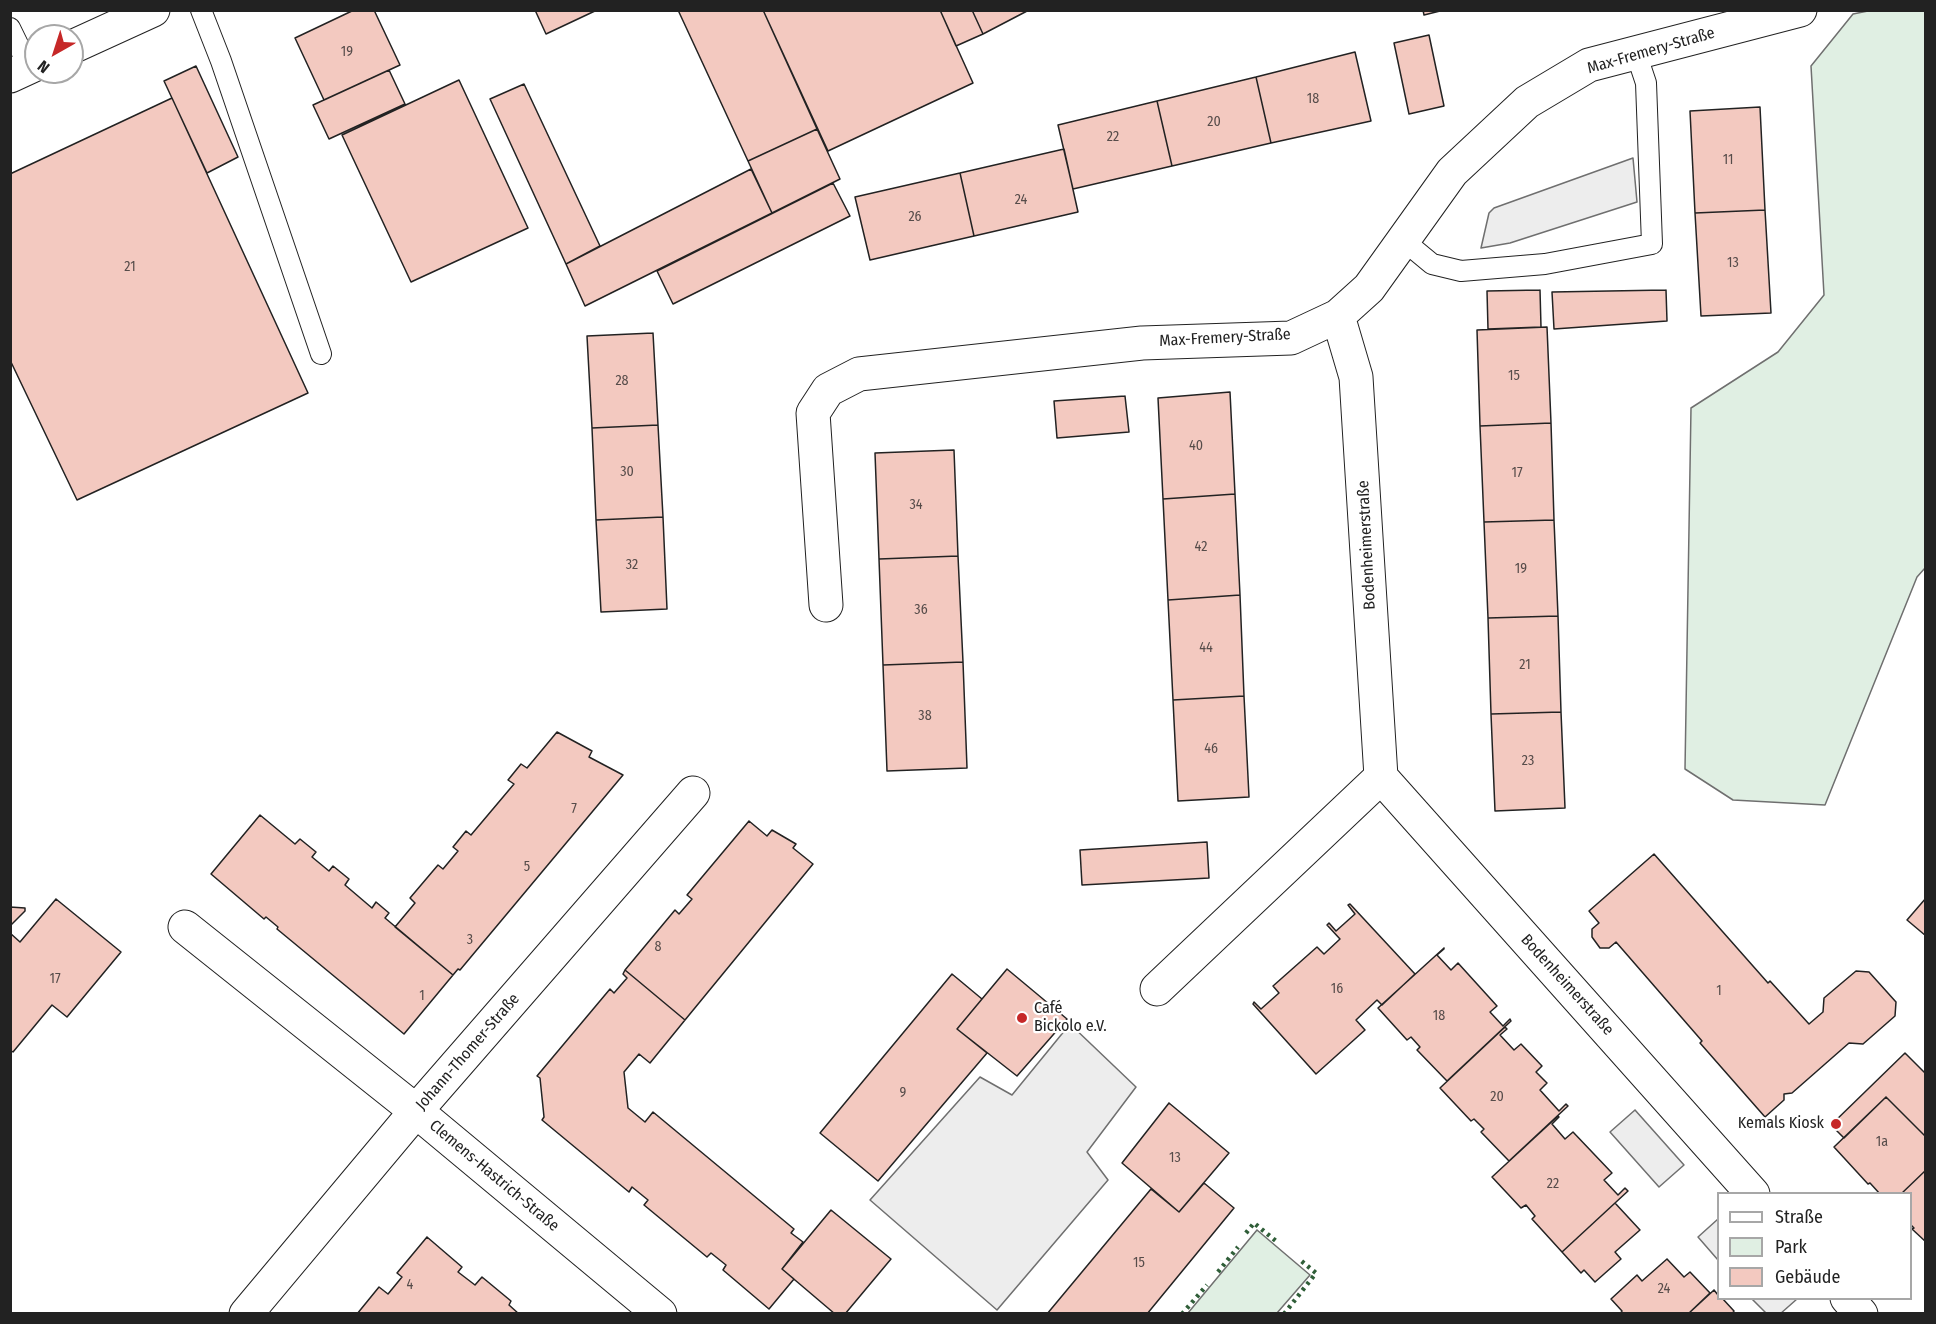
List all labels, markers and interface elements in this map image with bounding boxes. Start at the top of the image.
north arrow [24,24,84,84]
street label: Max-Fremery-Straße [1585,24,1717,78]
house number: 19 [341,44,353,60]
text: N [34,56,53,77]
house number: 18 [1307,91,1319,107]
house number: 20 [1207,114,1221,130]
house number: 22 [1107,129,1119,145]
house number: 11 [1723,152,1733,168]
house number: 24 [1015,192,1027,208]
house number: 26 [908,209,922,225]
house number: 13 [1727,255,1739,271]
house number: 21 [124,259,136,275]
street label: Max-Fremery-Straße [1159,325,1291,351]
house number: 15 [1508,368,1520,384]
house number: 28 [615,373,629,389]
house number: 40 [1189,438,1203,454]
house number: 30 [620,464,634,480]
house number: 17 [1511,465,1523,481]
street label: Bodenheimerstraße [1354,480,1380,610]
house number: 34 [909,497,923,513]
house number: 42 [1195,539,1207,555]
house number: 32 [626,557,638,573]
house number: 19 [1515,561,1527,577]
house number: 36 [914,602,928,618]
house number: 44 [1199,640,1213,656]
house number: 21 [1519,657,1531,673]
house number: 38 [918,708,932,724]
house number: 46 [1204,741,1218,757]
house number: 23 [1522,753,1534,769]
house number: 7 [571,801,577,817]
house number: 5 [524,859,530,875]
street label: Bodenheimerstraße [1517,930,1617,1040]
house number: 3 [467,932,473,948]
house number: 8 [655,939,661,955]
house number: 17 [49,971,61,987]
house number: 16 [1331,981,1343,997]
house number: 1 [1716,983,1722,999]
house number: 1 [419,988,425,1004]
street label: Johann-Thomer-Straße [412,990,524,1114]
place label: Café Bickolo e.V. [1034,999,1107,1037]
house number: 18 [1433,1008,1445,1024]
marker: Café Bickolo e.V. [1015,1011,1029,1025]
house number: 9 [900,1085,906,1101]
house number: 20 [1490,1089,1504,1105]
place label: Kemals Kiosk [1738,1114,1824,1134]
street label: Clemens-Hastrich-Straße [425,1116,563,1236]
marker: Kemals Kiosk [1829,1117,1843,1131]
house number: 1a [1876,1134,1888,1150]
house number: 13 [1169,1150,1181,1166]
house number: 22 [1547,1176,1559,1192]
legend [1717,1192,1912,1300]
text: Straße [1775,1206,1823,1228]
text: Park [1775,1236,1807,1258]
house number: 15 [1133,1255,1145,1271]
text: Gebäude [1775,1266,1840,1288]
house number: 4 [407,1277,413,1293]
house number: 24 [1658,1281,1670,1297]

